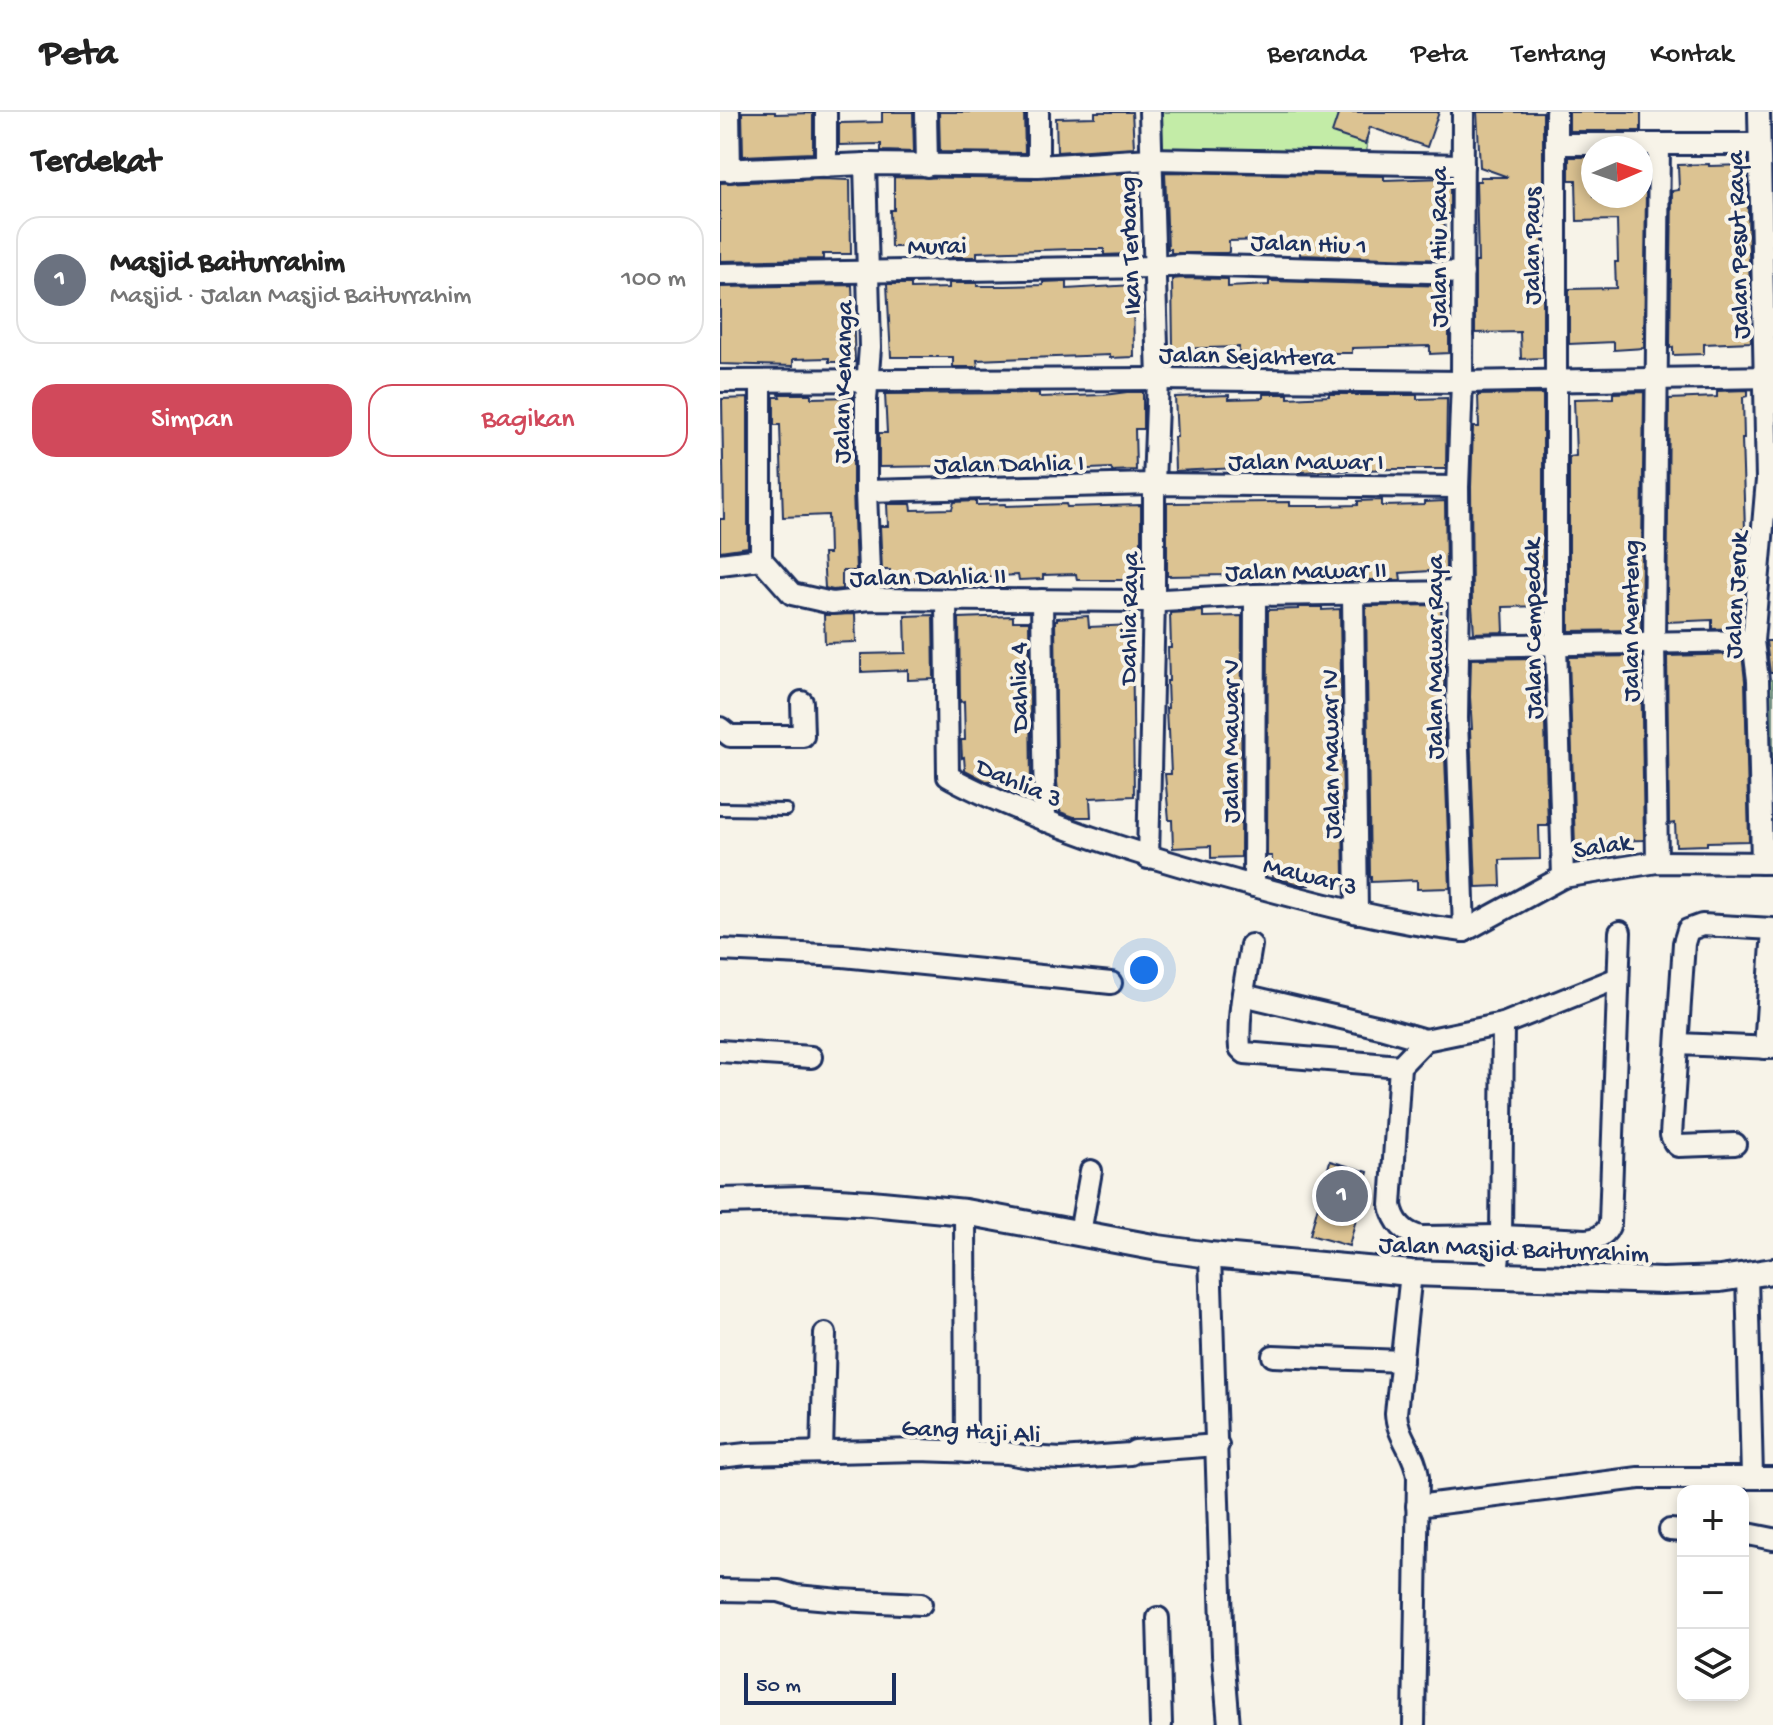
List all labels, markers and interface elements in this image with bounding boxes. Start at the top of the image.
text: Peta [40,33,117,77]
text: Beranda [1267,39,1367,72]
text: Peta [1411,39,1468,72]
text: Tentang [1512,39,1606,72]
text: Kontak [1650,39,1733,72]
north arrow [1581,136,1653,208]
text: Terdekat [32,144,160,184]
street label: Jalan Pesut Raya [1722,149,1759,340]
street label: Jalan Hiu Raya [1426,165,1457,328]
street label: Ikan Terbang [1115,176,1150,316]
street label: Jalan Paus [1519,186,1550,305]
street label: Jalan Hiu 1 [1250,229,1367,264]
street label: Murai [907,232,967,265]
text: Masjid Baiturrahim [110,247,345,282]
text: 1 [55,265,65,296]
text: 100 m [621,265,686,296]
text: Masjid · Jalan Masjid Baiturrahim [110,282,472,313]
street label: Jalan Kenanga [829,299,862,464]
street label: Jalan Sejahtera [1159,341,1337,376]
button: Simpan [32,384,352,457]
button: Bagikan [368,384,688,457]
street label: Jalan Mawar I [1228,449,1384,480]
street label: Jalan Dahlia I [934,450,1085,483]
street label: Jalan Jeruk [1720,529,1757,659]
street label: Jalan Cempedak [1518,536,1553,719]
street label: Jalan Menteng [1618,540,1649,702]
street label: Dahlia Raya [1115,550,1148,687]
street label: Jalan Mawar Raya [1422,553,1453,759]
street label: Jalan Mawar II [1225,557,1387,590]
street label: Jalan Dahlia II [849,563,1007,596]
street label: Dahlia 4 [1005,642,1038,734]
street label: Jalan Mawar V [1218,659,1249,823]
street label: Jalan Mawar IV [1317,669,1350,839]
street label: Dahlia 3 [969,752,1066,817]
street label: Salak [1572,828,1636,868]
street label: Mawar 3 [1260,852,1360,905]
your location [1124,950,1164,990]
pin: 1 [1316,1166,1368,1226]
street label: Jalan Masjid Baiturrahim [1378,1231,1650,1272]
street label: Gang Haji Ali [900,1414,1041,1453]
map controls [1677,1485,1749,1701]
button: + [1677,1485,1749,1557]
button: − [1677,1557,1749,1629]
button: layers [1677,1629,1749,1701]
scale bar [744,1669,896,1705]
text: 50 m [756,1674,801,1700]

